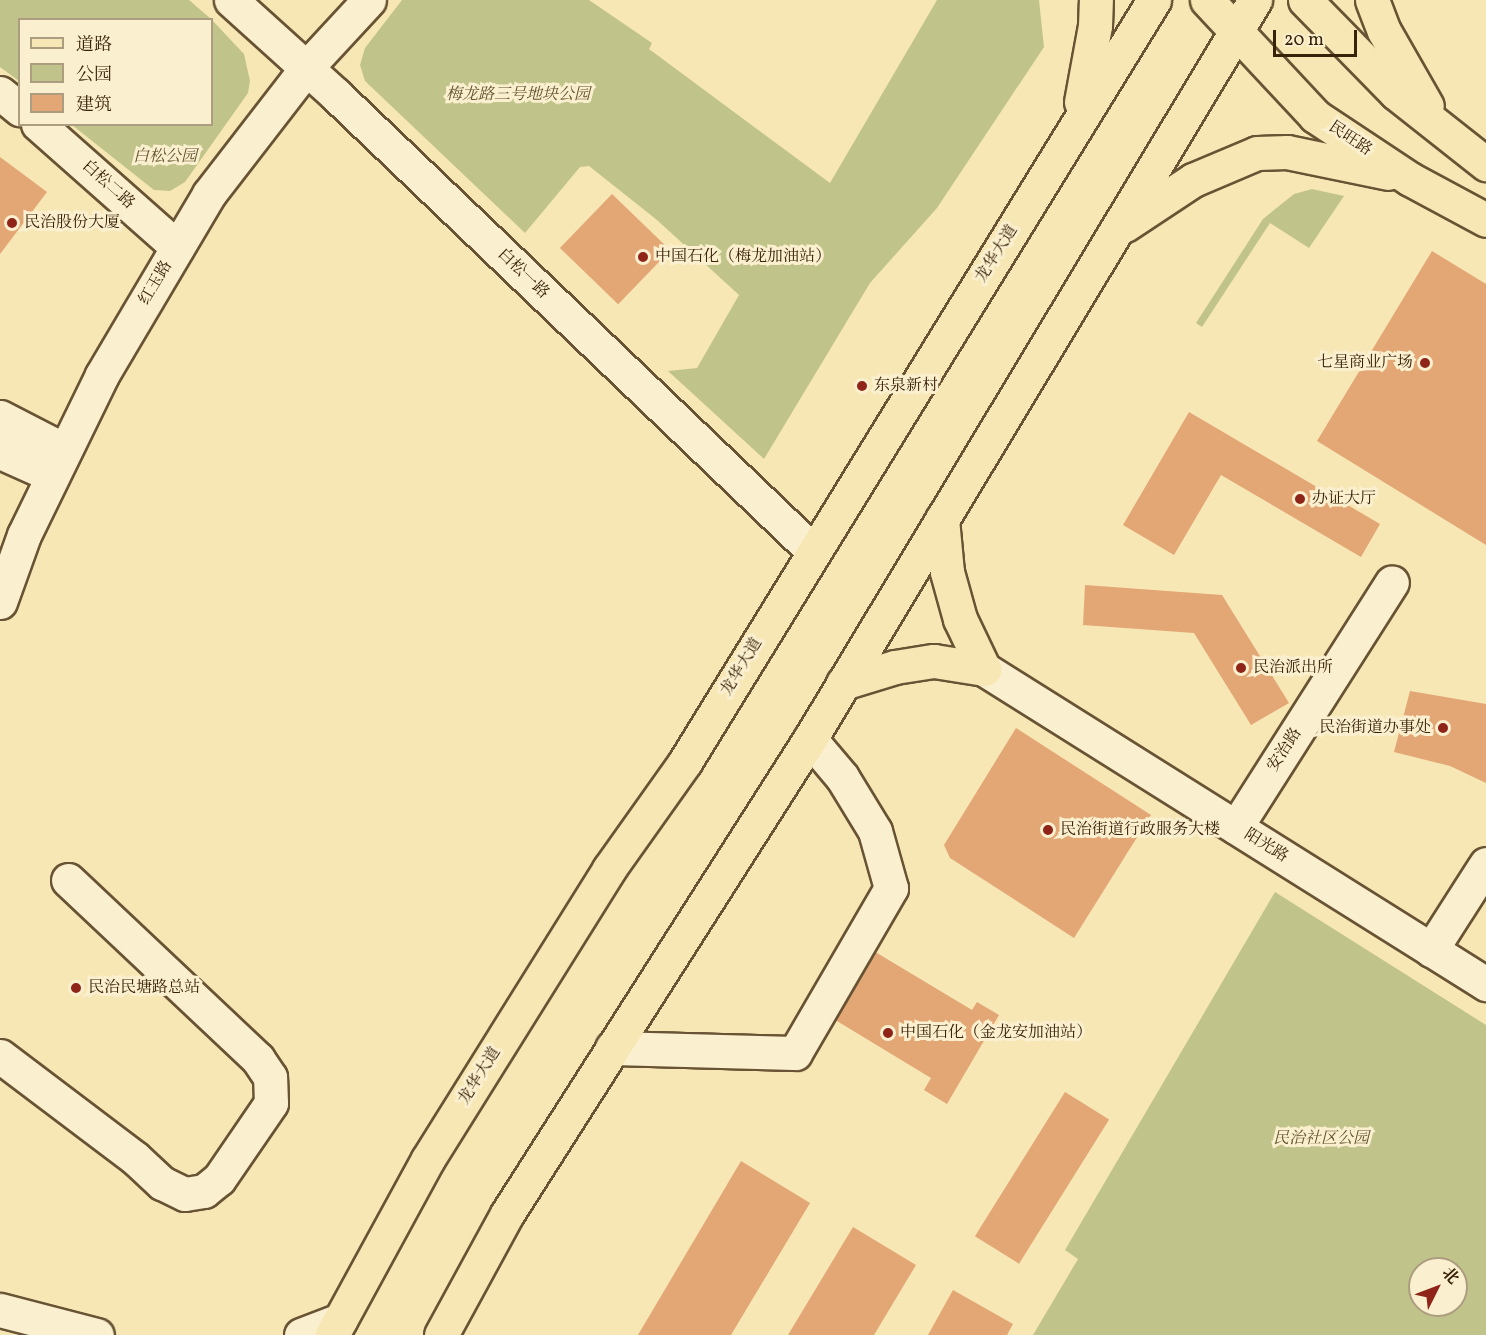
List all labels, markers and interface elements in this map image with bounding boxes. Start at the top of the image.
legend [18,18,213,126]
scale bar [1276,18,1360,56]
text: 20 m [1284,28,1324,53]
text: 道路 [76,33,112,58]
text: 公园 [76,63,112,88]
park label: 梅龙路三号地块公园 [446,85,590,105]
text: 建筑 [76,93,112,118]
street label: 民旺路 [1325,118,1375,160]
park label: 白松公园 [133,147,197,167]
street label: 白松二路 [78,156,138,214]
place label: 民治股份大厦 [24,213,120,233]
marker: 民治股份大厦 [5,216,19,230]
street label: 龙华大道 [972,222,1022,286]
street label: 白松一路 [493,245,553,303]
place label: 中国石化（梅龙加油站） [655,247,831,267]
marker: 中国石化（梅龙加油站） [636,250,650,264]
street label: 红玉路 [135,257,177,309]
place label: 七星商业广场 [1317,353,1413,373]
marker: 七星商业广场 [1418,356,1432,370]
place label: 东泉新村 [874,376,938,396]
marker: 东泉新村 [855,379,869,393]
place label: 办证大厅 [1312,489,1376,509]
marker: 办证大厅 [1293,492,1307,506]
street label: 龙华大道 [717,635,767,699]
place label: 民治派出所 [1253,658,1333,678]
marker: 民治派出所 [1234,661,1248,675]
place label: 民治街道办事处 [1319,718,1431,738]
marker: 民治街道办事处 [1436,721,1450,735]
street label: 安治路 [1264,725,1306,775]
place label: 民治街道行政服务大楼 [1060,820,1220,840]
marker: 民治街道行政服务大楼 [1041,823,1055,837]
street label: 阳光路 [1241,825,1291,867]
place label: 民治民塘路总站 [88,978,200,998]
marker: 民治民塘路总站 [69,981,83,995]
place label: 中国石化（金龙安加油站） [900,1023,1092,1043]
marker: 中国石化（金龙安加油站） [881,1026,895,1040]
street label: 龙华大道 [455,1044,505,1108]
park label: 民治社区公园 [1273,1129,1369,1149]
north arrow [1408,1257,1468,1317]
text: 北 [1436,1263,1463,1290]

